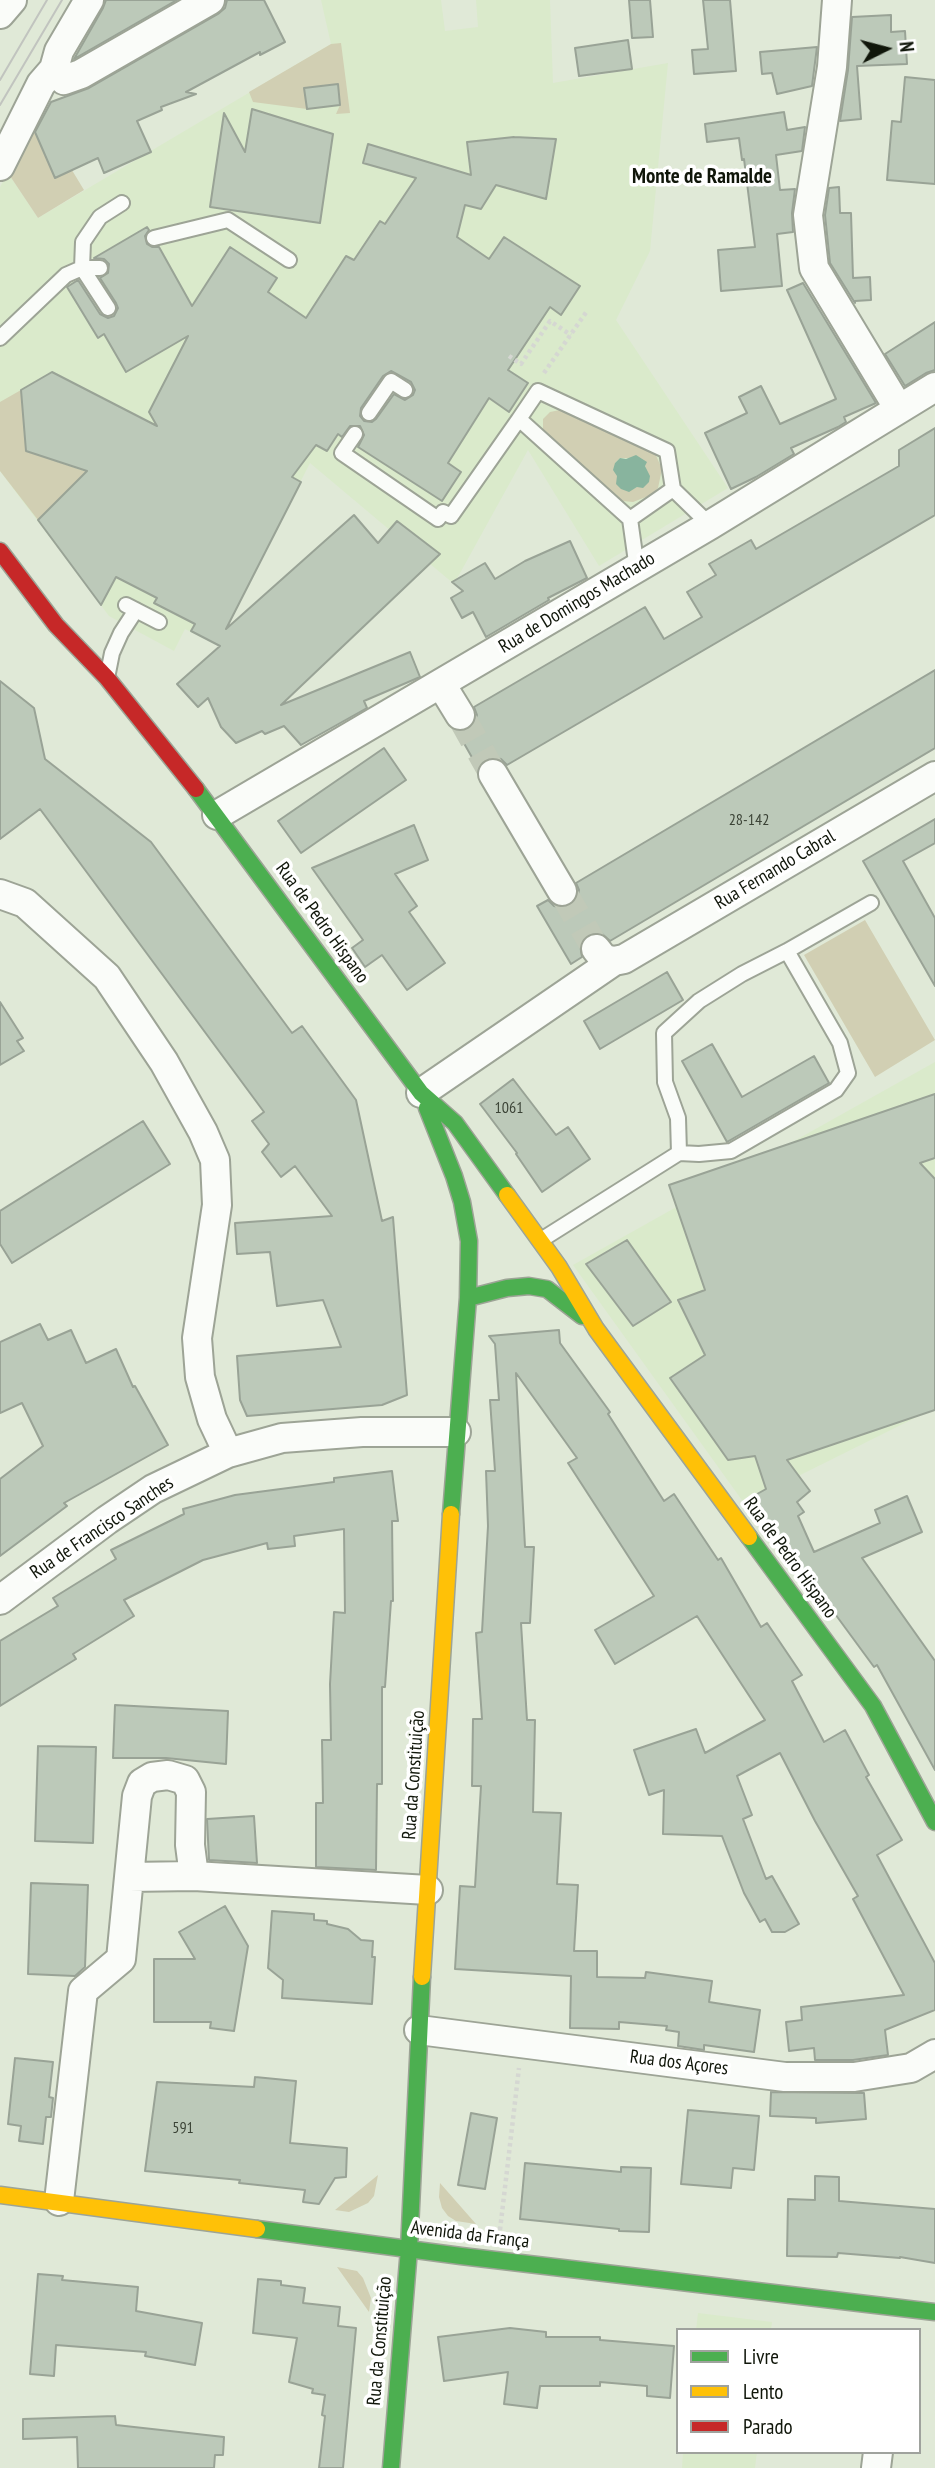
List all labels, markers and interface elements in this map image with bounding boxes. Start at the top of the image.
north arrow [851,14,921,84]
text: N [894,40,919,53]
district label: Monte de Ramalde [632,164,772,190]
street label: Rua de Domingos Machado [495,547,659,659]
house number: 28-142 [729,810,769,830]
street label: Rua Fernando Cabral [711,825,839,915]
street label: Rua de Pedro Hispano [271,858,373,988]
house number: 1061 [495,1098,523,1118]
street label: Rua de Francisco Sanches [26,1472,178,1584]
street label: Rua de Pedro Hispano [739,1493,841,1623]
street label: Rua da Constituição [398,1710,430,1840]
street label: Rua dos Açores [629,2046,729,2080]
house number: 591 [172,2118,194,2138]
street label: Avenida da França [409,2216,531,2254]
street label: Rua da Constituição [363,2276,397,2406]
legend [676,2328,921,2454]
text: Livre [743,2343,779,2370]
text: Lento [743,2378,783,2405]
text: Parado [743,2413,793,2440]

